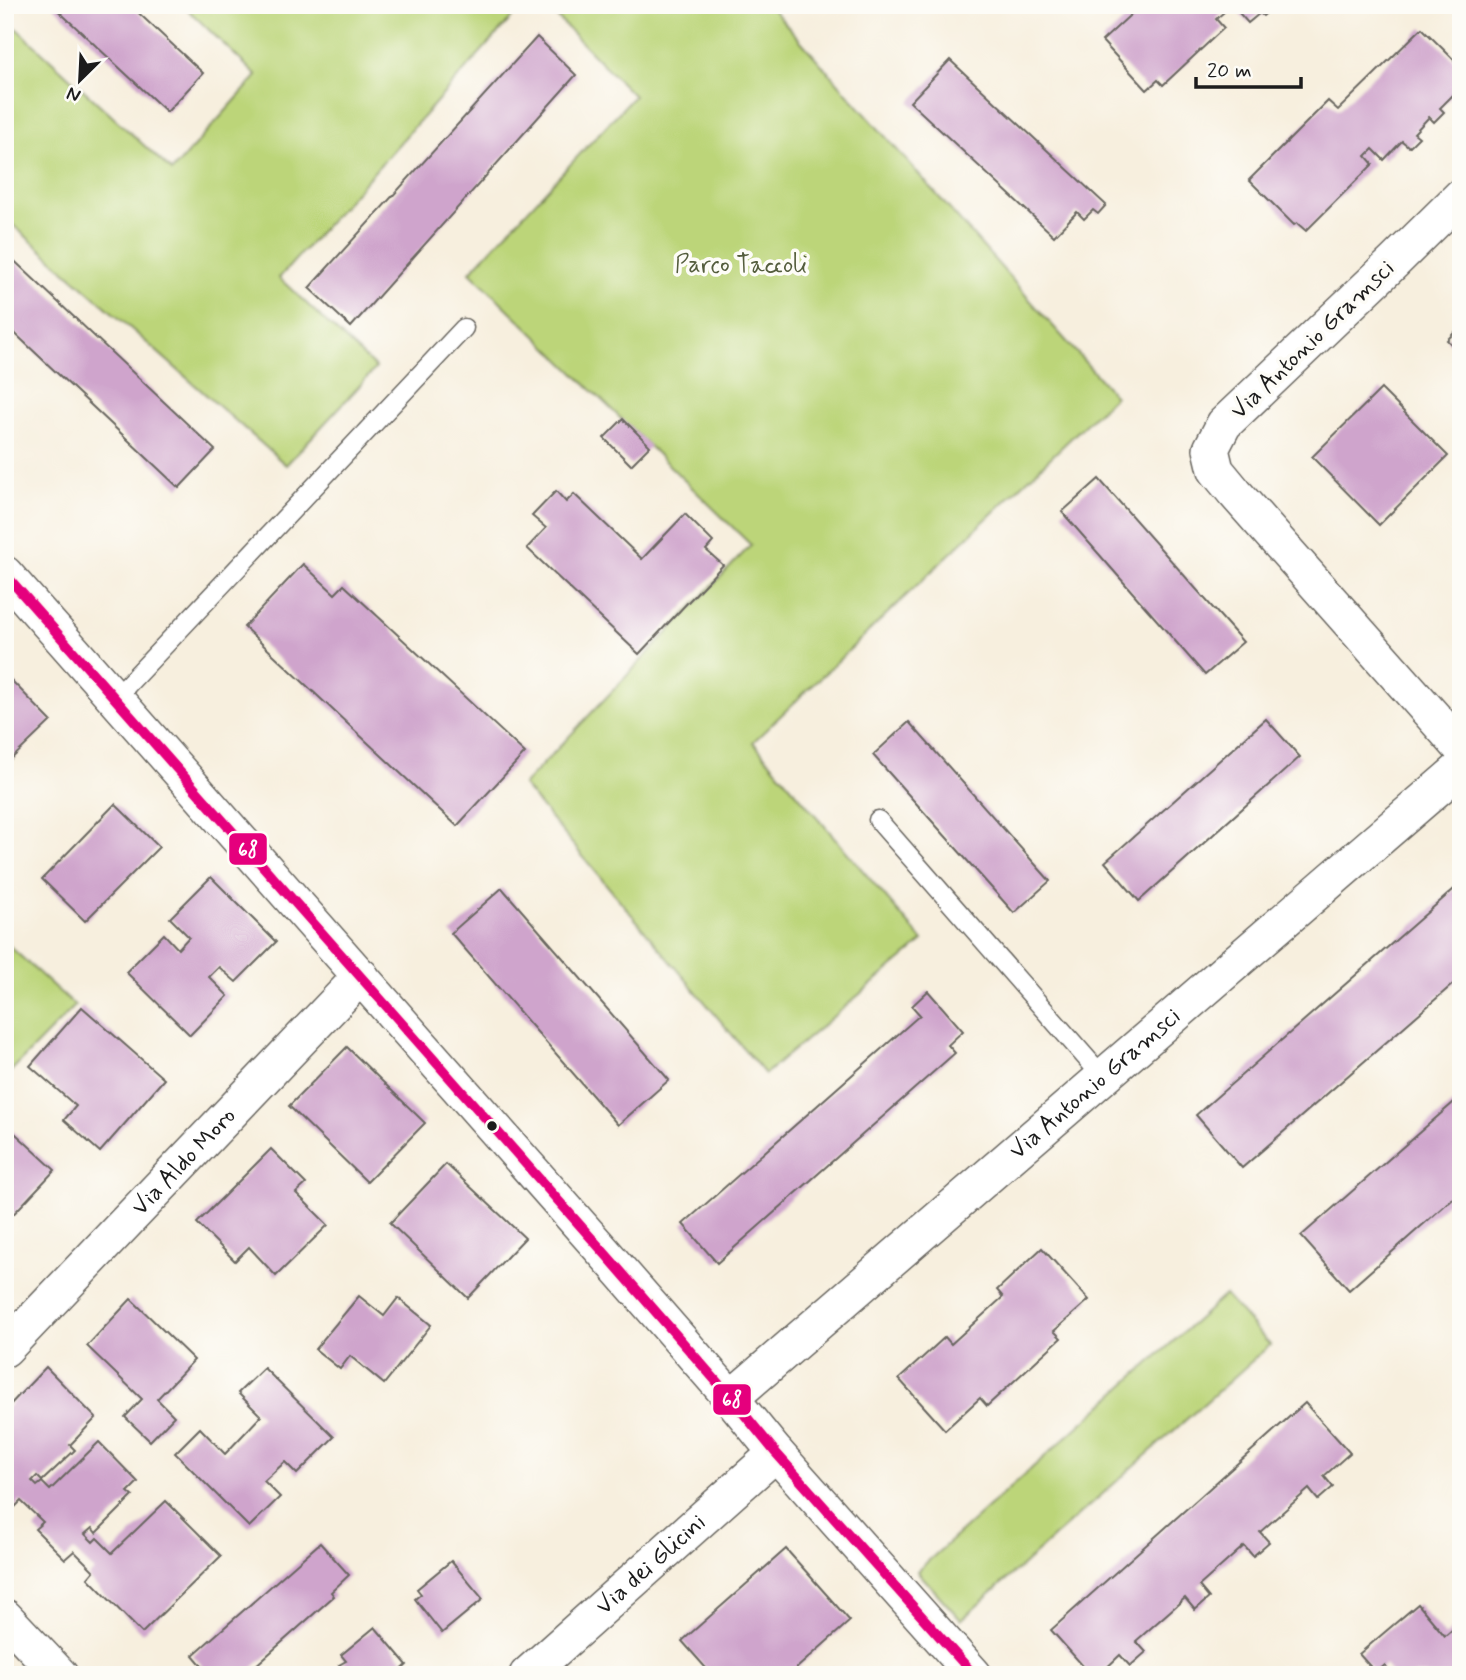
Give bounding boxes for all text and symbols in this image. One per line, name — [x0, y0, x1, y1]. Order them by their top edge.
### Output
north arrow — [46, 46, 116, 116]
scale bar — [1196, 46, 1302, 90]
text: 20 m — [1207, 57, 1252, 85]
text: N — [63, 80, 85, 108]
park label: Parco Taccoli — [675, 250, 807, 281]
street label: Via Antonio Gramsci — [1224, 254, 1402, 426]
line badge: 68 — [228, 832, 268, 866]
text: 68 — [238, 838, 258, 863]
street label: Via Antonio Gramsci — [1003, 1001, 1187, 1166]
street label: Via Aldo Moro — [125, 1101, 243, 1222]
unlabelled marker — [485, 1119, 499, 1133]
line badge: 68 — [712, 1383, 752, 1416]
text: 68 — [722, 1388, 742, 1413]
street label: Via dei Glicini — [589, 1507, 713, 1622]

